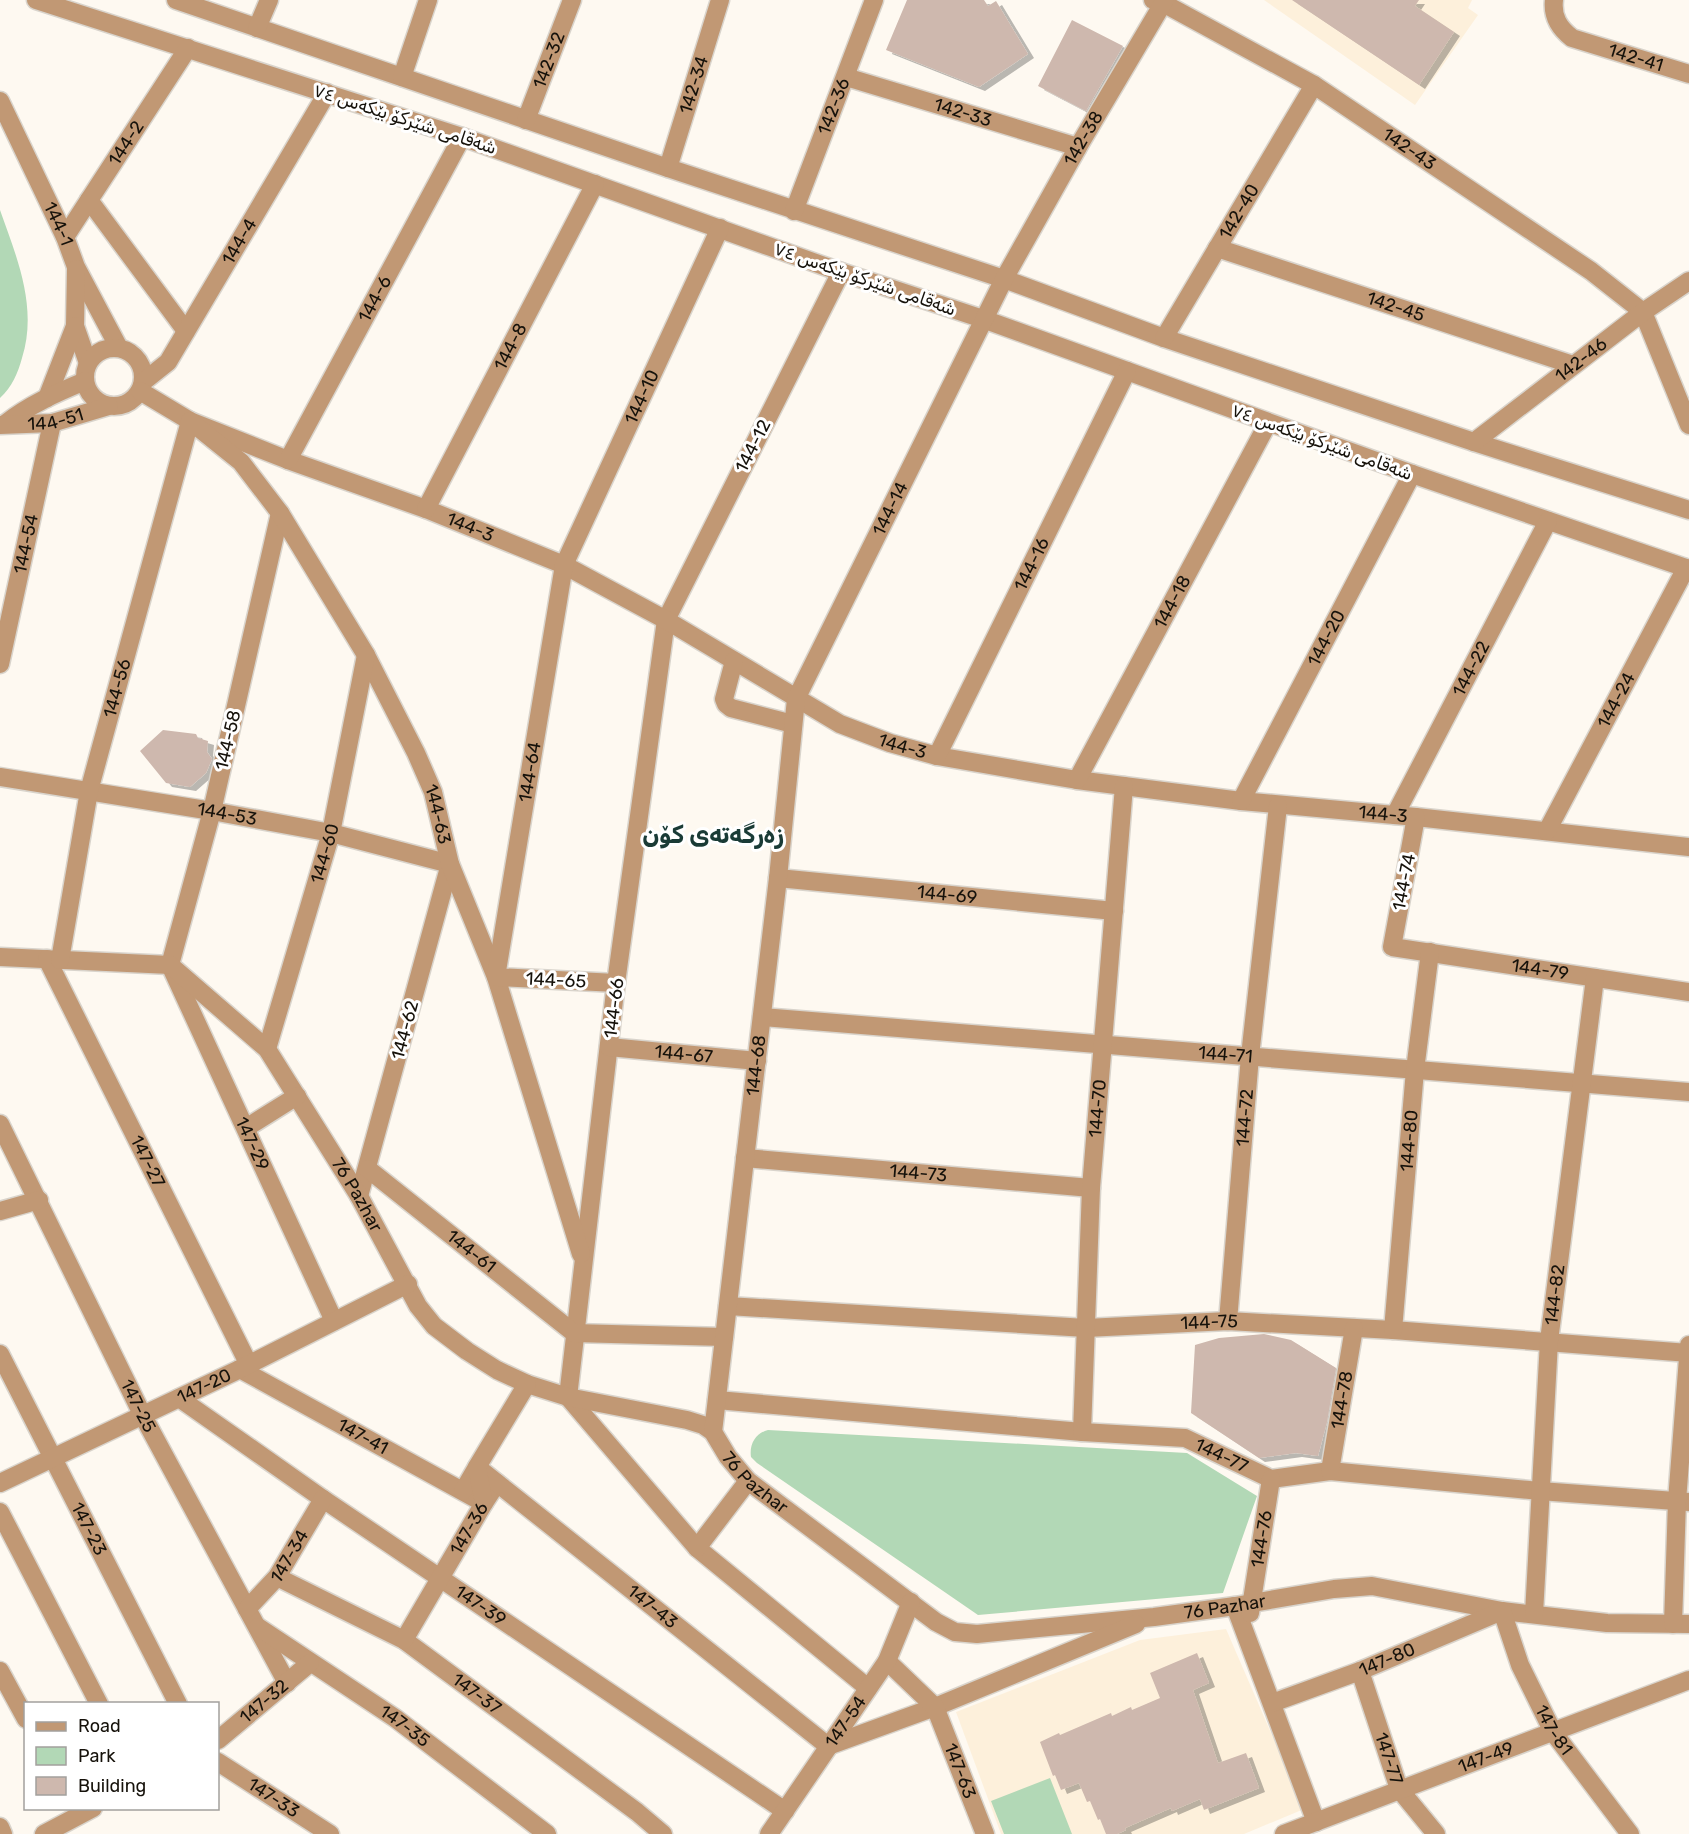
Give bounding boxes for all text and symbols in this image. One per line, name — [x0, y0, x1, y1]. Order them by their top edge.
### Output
street label: 142-32 — [528, 29, 570, 92]
street label: 142-41 — [1606, 39, 1666, 76]
street label: 142-34 — [674, 53, 713, 117]
street label: 142-36 — [813, 75, 855, 138]
street label: شەقامی شێرکۆ بێکەس ٧٤ — [311, 79, 499, 159]
street label: 142-33 — [931, 93, 994, 131]
street label: 142-38 — [1059, 107, 1108, 169]
street label: 144-2 — [104, 117, 149, 170]
street label: 142-43 — [1378, 123, 1440, 175]
street label: 142-40 — [1214, 180, 1264, 243]
street label: 144-1 — [39, 198, 78, 248]
street label: 144-4 — [217, 214, 261, 269]
street label: شەقامی شێرکۆ بێکەس ٧٤ — [771, 237, 959, 321]
street label: 144-6 — [353, 272, 396, 326]
street label: 142-45 — [1364, 287, 1427, 326]
street label: 144-8 — [489, 319, 532, 374]
street label: 142-46 — [1551, 333, 1612, 387]
street label: 144-10 — [620, 366, 664, 427]
street label: شەقامی شێرکۆ بێکەس ٧٤ — [1228, 399, 1416, 485]
street label: 144-51 — [27, 403, 86, 435]
street label: 144-12 — [730, 416, 776, 476]
street label: 144-14 — [868, 478, 913, 539]
street label: 144-3 — [443, 508, 497, 546]
street label: 144-54 — [9, 512, 43, 576]
street label: 144-16 — [1009, 534, 1054, 594]
street label: 144-18 — [1149, 571, 1196, 632]
street label: 144-20 — [1303, 606, 1350, 670]
street label: 144-22 — [1448, 637, 1495, 700]
street label: 144-56 — [99, 656, 136, 720]
street label: 144-24 — [1592, 669, 1640, 732]
street label: 144-58 — [210, 708, 246, 772]
street label: 144-3 — [875, 729, 929, 764]
street label: 144-64 — [514, 740, 546, 804]
street label: 144-63 — [420, 781, 456, 846]
street label: 144-53 — [196, 798, 259, 830]
street label: 144-3 — [1357, 801, 1409, 827]
district label: زەرگەتەی کۆن — [642, 821, 784, 849]
street label: 144-60 — [306, 822, 344, 886]
street label: 144-74 — [1388, 852, 1420, 912]
street label: 144-69 — [916, 881, 978, 909]
street label: 144-79 — [1510, 954, 1570, 985]
street label: 144-65 — [525, 967, 587, 993]
street label: 144-66 — [599, 977, 629, 1039]
street label: 144-62 — [387, 998, 423, 1062]
street label: 144-68 — [742, 1034, 770, 1097]
street label: 144-67 — [654, 1040, 714, 1068]
street label: 144-71 — [1197, 1041, 1254, 1068]
street label: 144-70 — [1084, 1078, 1111, 1138]
street label: 144-72 — [1232, 1088, 1258, 1147]
street label: 144-80 — [1395, 1109, 1423, 1172]
street label: 147-29 — [231, 1113, 274, 1174]
street label: 147-27 — [126, 1132, 170, 1191]
street label: 76 Pazhar — [327, 1154, 387, 1236]
street label: 144-73 — [889, 1160, 948, 1186]
street label: 144-61 — [442, 1225, 500, 1278]
street label: 144-82 — [1540, 1263, 1570, 1326]
street label: 144-75 — [1180, 1310, 1239, 1334]
street label: 147-20 — [174, 1364, 235, 1408]
street label: 144-78 — [1326, 1369, 1358, 1431]
street label: 147-25 — [116, 1376, 161, 1436]
street label: 147-41 — [334, 1414, 392, 1459]
street label: 144-77 — [1191, 1433, 1252, 1477]
street label: 76 Pazhar — [717, 1447, 792, 1518]
street label: 147-23 — [66, 1498, 111, 1559]
street label: 147-36 — [445, 1498, 493, 1559]
street label: 144-76 — [1246, 1509, 1277, 1569]
street label: 147-34 — [266, 1526, 313, 1588]
street label: 147-39 — [451, 1580, 510, 1630]
street label: 147-43 — [623, 1580, 682, 1633]
street label: 76 Pazhar — [1183, 1590, 1268, 1624]
street label: 147-80 — [1356, 1638, 1418, 1681]
street label: 147-37 — [448, 1668, 505, 1719]
street label: 147-32 — [235, 1675, 293, 1728]
street label: 147-54 — [820, 1692, 871, 1752]
street label: 147-35 — [376, 1700, 434, 1752]
street label: 147-81 — [1530, 1701, 1578, 1759]
legend — [24, 1702, 219, 1810]
text: Road — [78, 1715, 121, 1737]
street label: 147-77 — [1370, 1730, 1408, 1787]
street label: 147-49 — [1455, 1737, 1517, 1778]
street label: 147-63 — [939, 1740, 981, 1802]
text: Park — [78, 1745, 116, 1767]
street label: 147-33 — [244, 1773, 304, 1822]
text: Building — [78, 1775, 146, 1797]

